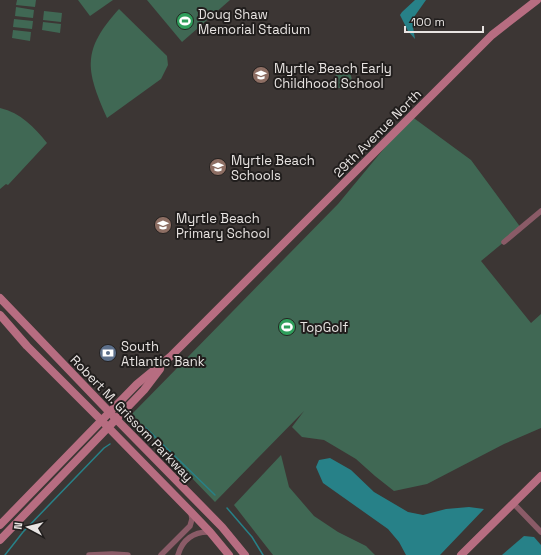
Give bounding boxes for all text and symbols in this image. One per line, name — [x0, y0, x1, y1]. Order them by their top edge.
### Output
place label: Doug Shaw Memorial Stadium — [198, 6, 310, 38]
scale bar — [405, 8, 483, 34]
sports icon: Doug Shaw Memorial Stadium — [175, 11, 195, 31]
text: 100 m — [411, 14, 445, 30]
place label: Myrtle Beach Early Childhood School — [274, 60, 392, 92]
school or university icon: Myrtle Beach Early Childhood School — [251, 65, 271, 85]
street label: 29th Avenue North — [330, 86, 425, 181]
place label: Myrtle Beach Schools — [231, 152, 315, 184]
school or university icon: Myrtle Beach Schools — [208, 157, 228, 177]
place label: Myrtle Beach Primary School — [176, 210, 270, 242]
school or university icon: Myrtle Beach Primary School — [153, 215, 173, 235]
sports icon: TopGolf — [277, 317, 297, 337]
place label: TopGolf — [300, 319, 349, 336]
place label: South Atlantic Bank — [121, 338, 205, 370]
bank icon: South Atlantic Bank — [98, 343, 118, 363]
street label: Robert M. Grissom Parkway — [67, 351, 197, 485]
north arrow — [8, 507, 48, 547]
text: N — [11, 521, 25, 530]

